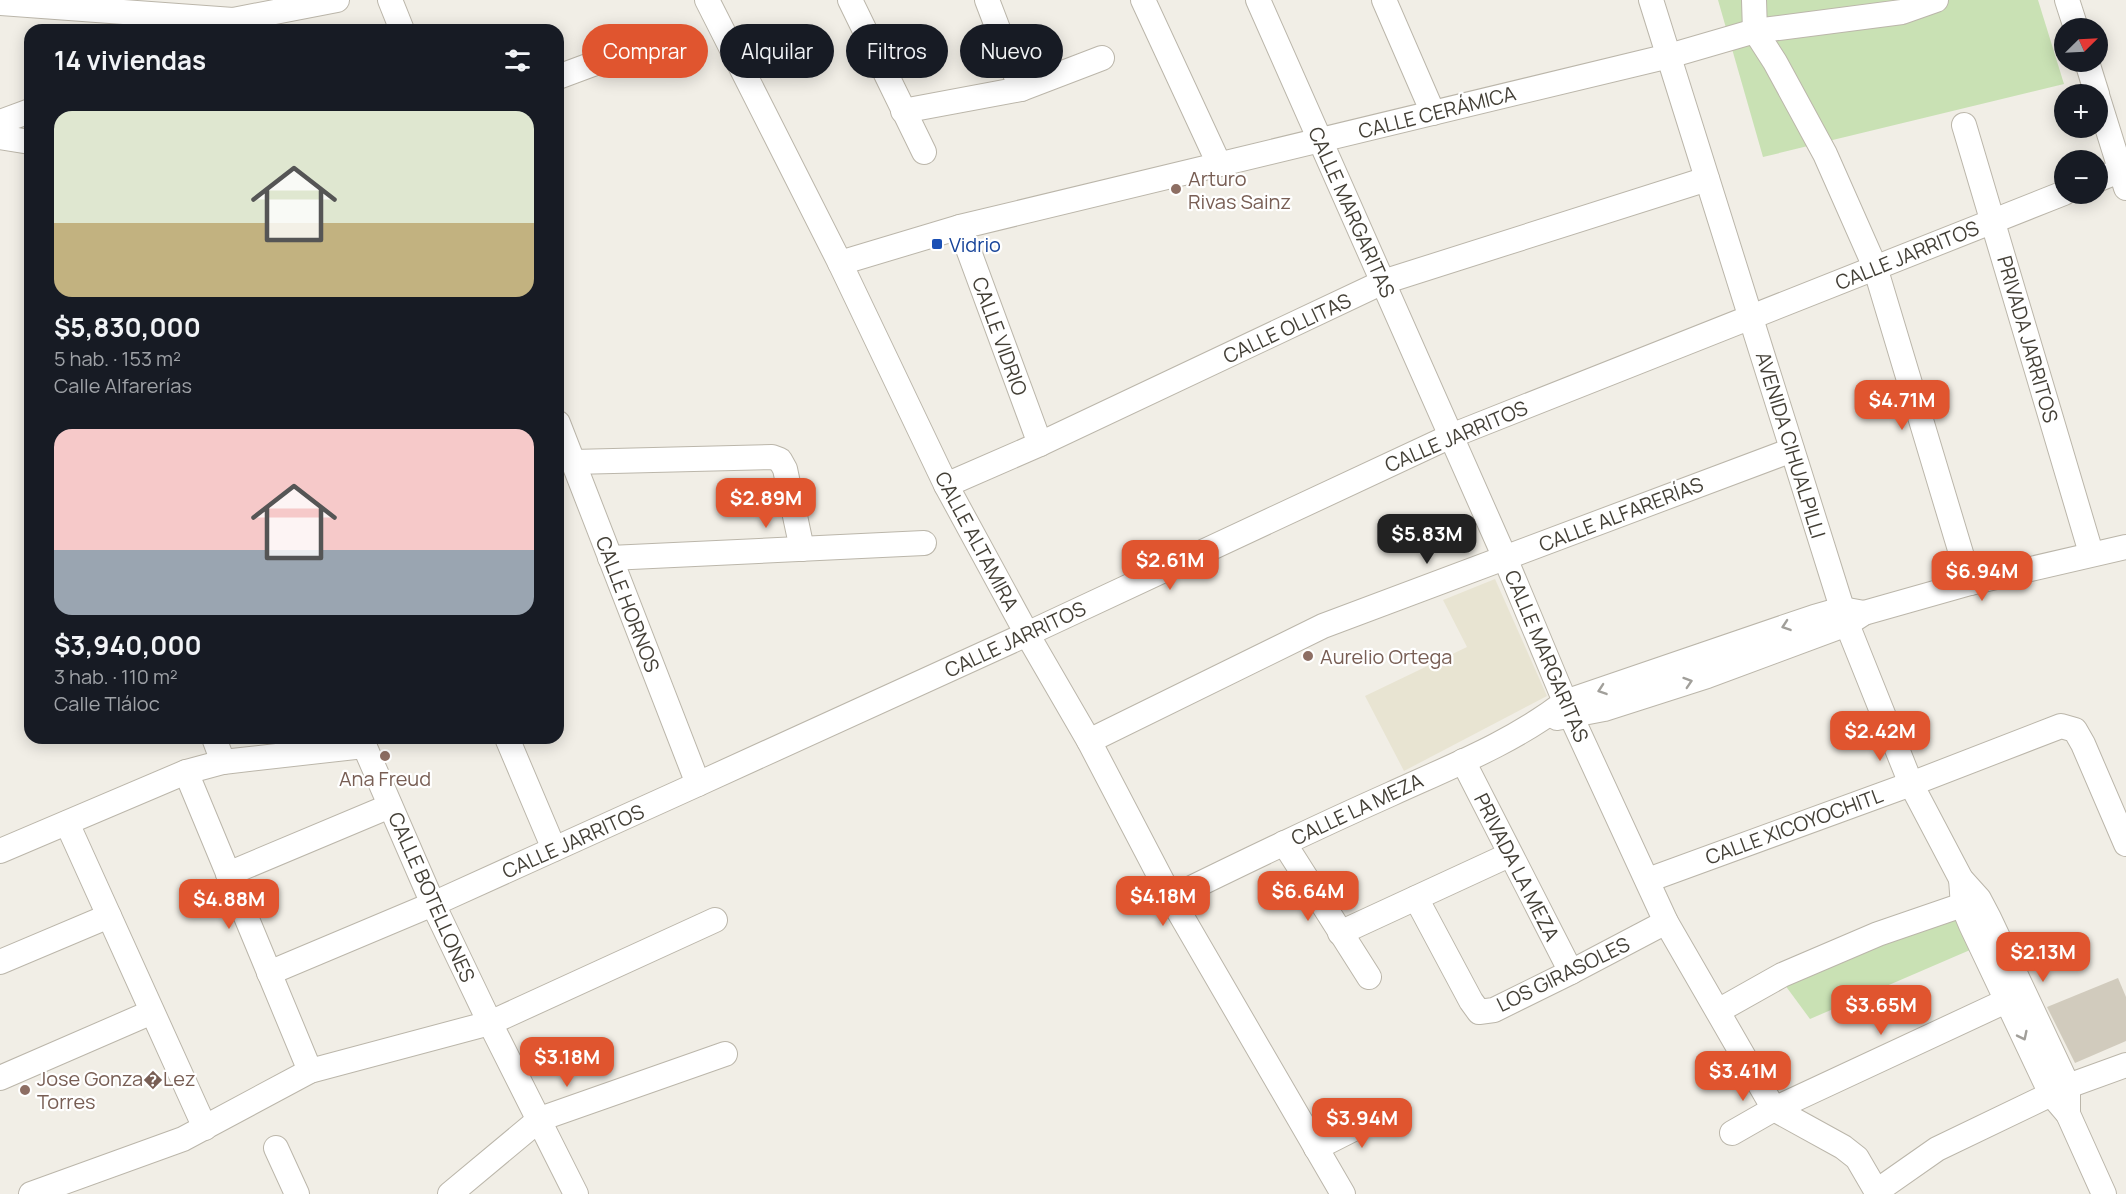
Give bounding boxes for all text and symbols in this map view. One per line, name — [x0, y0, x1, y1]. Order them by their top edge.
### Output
north arrow — [2054, 18, 2108, 72]
map controls — [2054, 18, 2108, 204]
chip: Comprar — [582, 24, 708, 78]
chip: Alquilar — [720, 24, 834, 78]
chip: Filtros — [846, 24, 948, 78]
chip: Nuevo — [960, 24, 1063, 78]
text: 14 viviendas — [54, 42, 206, 78]
icon: filters — [501, 44, 534, 77]
street label: CALLE CERÁMICA — [1355, 79, 1519, 145]
button: + — [2054, 84, 2108, 138]
street label: CALLE MARGARITAS — [1302, 122, 1402, 302]
icon: home — [240, 150, 348, 258]
button: − — [2054, 150, 2108, 204]
place label: Arturo Rivas Sainz — [1188, 165, 1291, 215]
marker: Arturo Rivas Sainz — [1169, 182, 1183, 196]
street label: CALLE JARRITOS — [1831, 214, 1983, 296]
place label: Vidrio — [949, 231, 1001, 258]
marker: Vidrio — [930, 237, 944, 251]
street label: PRIVADA JARRITOS — [1991, 252, 2065, 426]
street label: CALLE VIDRIO — [966, 273, 1034, 399]
street label: CALLE OLLITAS — [1219, 287, 1355, 369]
text: $5,830,000 — [54, 309, 201, 345]
text: 5 hab. · 153 m² — [54, 345, 181, 372]
street label: AVENIDA CIHUALPILLI — [1750, 348, 1832, 542]
text: Calle Alfarerías — [54, 372, 192, 399]
pin: $4.71M — [1853, 380, 1951, 431]
text: $4.71M — [1869, 386, 1935, 413]
street label: CALLE JARRITOS — [1381, 394, 1531, 478]
street label: CALLE ALTAMIRA — [929, 467, 1025, 616]
icon: home — [240, 468, 348, 576]
street label: CALLE ALFARERÍAS — [1535, 470, 1707, 558]
pin: $2.89M — [717, 478, 815, 529]
text: $2.89M — [730, 484, 802, 511]
pin: $5.83M — [1378, 514, 1476, 565]
text: $5.83M — [1391, 520, 1463, 547]
street label: CALLE HORNOS — [590, 532, 666, 676]
pin: $2.61M — [1121, 540, 1219, 591]
text: $2.61M — [1136, 546, 1204, 573]
pin: $6.94M — [1933, 551, 2031, 602]
text: $6.94M — [1946, 557, 2018, 584]
street label: CALLE MARGARITAS — [1499, 566, 1595, 746]
street label: CALLE JARRITOS — [940, 595, 1090, 683]
one-way arrow — [1781, 619, 1792, 632]
text: $3,940,000 — [54, 627, 202, 663]
place label: Aurelio Ortega — [1320, 643, 1452, 670]
marker: Aurelio Ortega — [1301, 649, 1315, 663]
text: 3 hab. · 110 m² — [54, 663, 178, 690]
one-way arrow — [1682, 677, 1693, 689]
one-way arrow — [1597, 683, 1608, 695]
text: Calle Tláloc — [54, 690, 160, 717]
pin: $2.42M — [1831, 711, 1929, 762]
text: $2.42M — [1844, 717, 1916, 744]
marker: Ana Freud — [378, 749, 392, 763]
place label: Ana Freud — [339, 765, 431, 792]
street label: CALLE LA MEZA — [1287, 767, 1428, 851]
street label: CALLE XICOYOCHITL — [1702, 781, 1886, 871]
street label: PRIVADA LA MEZA — [1468, 788, 1566, 946]
street label: CALLE JARRITOS — [498, 798, 648, 884]
street label: CALLE BOTELLONES — [382, 808, 482, 986]
pin: $6.64M — [1259, 871, 1357, 922]
pin: $4.18M — [1114, 876, 1212, 927]
text: $6.64M — [1272, 877, 1344, 904]
pin: $4.88M — [180, 879, 278, 930]
text: $4.18M — [1130, 882, 1196, 909]
text: $4.88M — [193, 885, 265, 912]
street label: LOS GIRASOLES — [1492, 930, 1634, 1018]
pin: $2.13M — [1994, 932, 2092, 983]
text: $2.13M — [2010, 938, 2076, 965]
pin: $3.65M — [1832, 985, 1930, 1036]
text: $3.65M — [1845, 991, 1917, 1018]
one-way arrow — [2015, 1029, 2027, 1040]
pin: $3.18M — [518, 1037, 616, 1088]
text: $3.18M — [534, 1043, 600, 1070]
pin: $3.41M — [1694, 1051, 1792, 1102]
text: $3.41M — [1709, 1057, 1777, 1084]
place label: Jose Gonza�Lez Torres — [37, 1065, 196, 1115]
marker: Jose Gonza�Lez Torres — [18, 1083, 32, 1097]
pin: $3.94M — [1313, 1098, 1411, 1149]
text: $3.94M — [1326, 1104, 1398, 1131]

